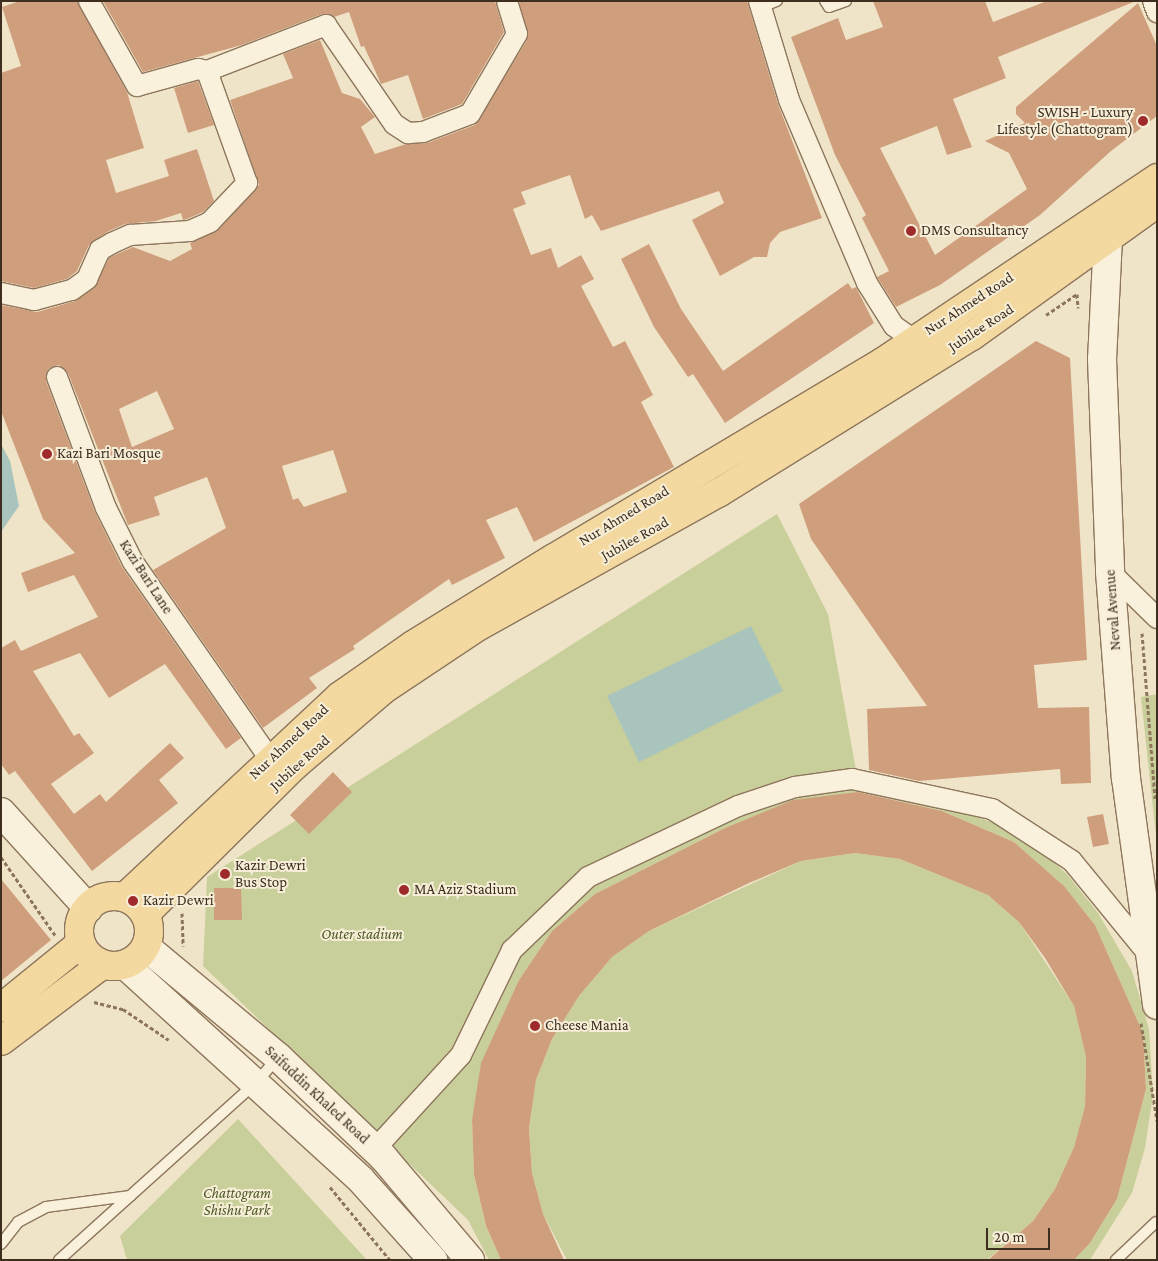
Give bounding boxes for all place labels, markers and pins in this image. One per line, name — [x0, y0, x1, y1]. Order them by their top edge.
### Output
place label: SWISH - Luxury Lifestyle (Chattogram) — [997, 103, 1133, 138]
marker: SWISH - Luxury Lifestyle (Chattogram) — [1137, 115, 1149, 127]
place label: DMS Consultancy — [921, 222, 1028, 240]
marker: DMS Consultancy — [905, 225, 917, 237]
place label: Kazi Bari Mosque — [57, 445, 161, 463]
marker: Kazi Bari Mosque — [41, 448, 53, 460]
place label: Kazir Dewri Bus Stop — [235, 856, 306, 891]
marker: Kazir Dewri Bus Stop — [219, 868, 231, 880]
place label: MA Aziz Stadium — [414, 881, 516, 899]
marker: MA Aziz Stadium — [398, 884, 410, 896]
place label: Kazir Dewri — [143, 892, 214, 910]
marker: Kazir Dewri — [127, 895, 139, 907]
place label: Cheese Mania — [545, 1017, 629, 1035]
marker: Cheese Mania — [529, 1020, 541, 1032]

